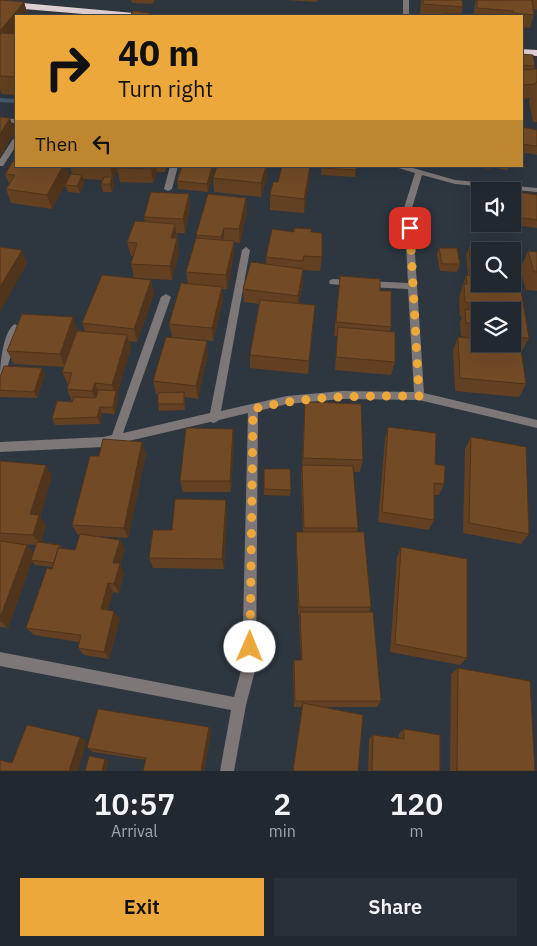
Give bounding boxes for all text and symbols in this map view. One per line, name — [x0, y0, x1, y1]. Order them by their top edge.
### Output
text: 40 m — [118, 30, 200, 76]
icon: right — [35, 35, 100, 100]
text: Turn right — [118, 74, 213, 103]
icon: left — [88, 130, 116, 158]
text: Then — [35, 132, 78, 156]
map controls — [471, 182, 521, 352]
button: sound — [471, 182, 521, 232]
pin — [389, 207, 431, 249]
icon: arrive — [396, 214, 424, 242]
button: search — [471, 242, 521, 292]
button: layers — [471, 302, 521, 352]
position arrow — [223, 620, 275, 672]
text: 10:57 — [94, 784, 175, 823]
text: 2 — [273, 784, 291, 823]
text: 120 — [389, 784, 443, 823]
text: Arrival — [111, 821, 158, 841]
text: min — [269, 821, 296, 841]
text: m — [409, 821, 423, 841]
button: Exit — [20, 878, 264, 936]
button: Share — [274, 878, 517, 936]

